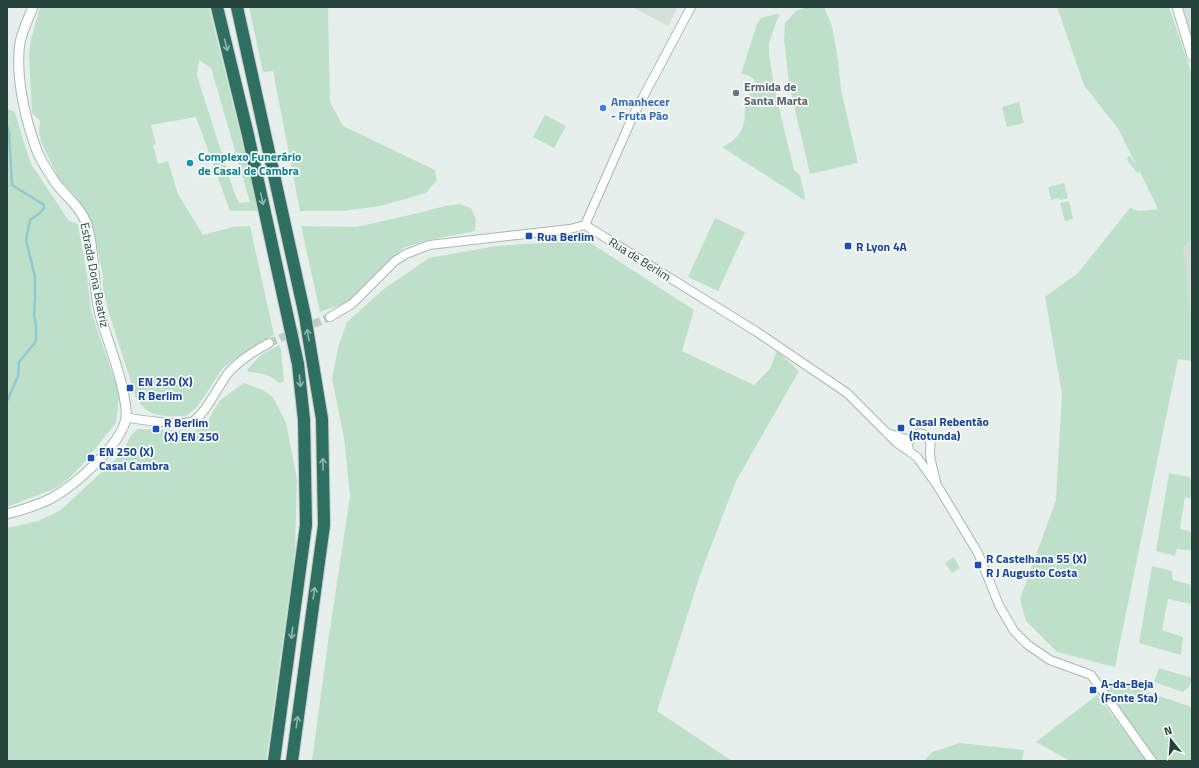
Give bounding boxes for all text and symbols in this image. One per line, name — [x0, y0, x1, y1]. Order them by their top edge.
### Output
one-way arrow — [223, 38, 230, 51]
place label: Ermida de Santa Marta — [744, 77, 808, 110]
marker: Ermida de Santa Marta — [731, 88, 741, 98]
place label: Amanhecer - Fruta Pão — [611, 92, 670, 125]
marker: Amanhecer - Fruta Pão — [598, 103, 608, 113]
place label: Complexo Funerário de Casal de Cambra — [198, 147, 302, 180]
marker: Complexo Funerário de Casal de Cambra — [185, 158, 195, 168]
one-way arrow — [258, 192, 266, 205]
street label: Estrada Dona Beatriz — [75, 221, 115, 329]
place label: Rua Berlim — [537, 227, 594, 246]
marker: Rua Berlim — [524, 231, 534, 241]
street label: Rua de Berlim — [605, 232, 675, 286]
place label: R Lyon 4A — [856, 237, 908, 256]
marker: R Lyon 4A — [843, 241, 853, 251]
one-way arrow — [304, 329, 312, 342]
place label: EN 250 (X) R Berlim — [138, 372, 193, 405]
one-way arrow — [296, 374, 304, 387]
marker: EN 250 (X) R Berlim — [125, 383, 135, 393]
place label: Casal Rebentão (Rotunda) — [909, 412, 989, 445]
place label: R Berlim (X) EN 250 — [164, 413, 219, 446]
marker: Casal Rebentão (Rotunda) — [896, 423, 906, 433]
marker: R Berlim (X) EN 250 — [151, 424, 161, 434]
place label: EN 250 (X) Casal Cambra — [99, 442, 169, 475]
marker: EN 250 (X) Casal Cambra — [86, 453, 96, 463]
one-way arrow — [319, 458, 327, 471]
place label: R Castelhana 55 (X) R J Augusto Costa — [986, 549, 1087, 582]
marker: R Castelhana 55 (X) R J Augusto Costa — [973, 560, 983, 570]
one-way arrow — [310, 587, 318, 600]
one-way arrow — [288, 626, 296, 639]
place label: A-da-Beja (Fonte Sta) — [1101, 674, 1158, 707]
marker: A-da-Beja (Fonte Sta) — [1088, 685, 1098, 695]
one-way arrow — [293, 716, 301, 729]
north arrow — [1151, 720, 1191, 760]
text: N — [1162, 722, 1174, 739]

